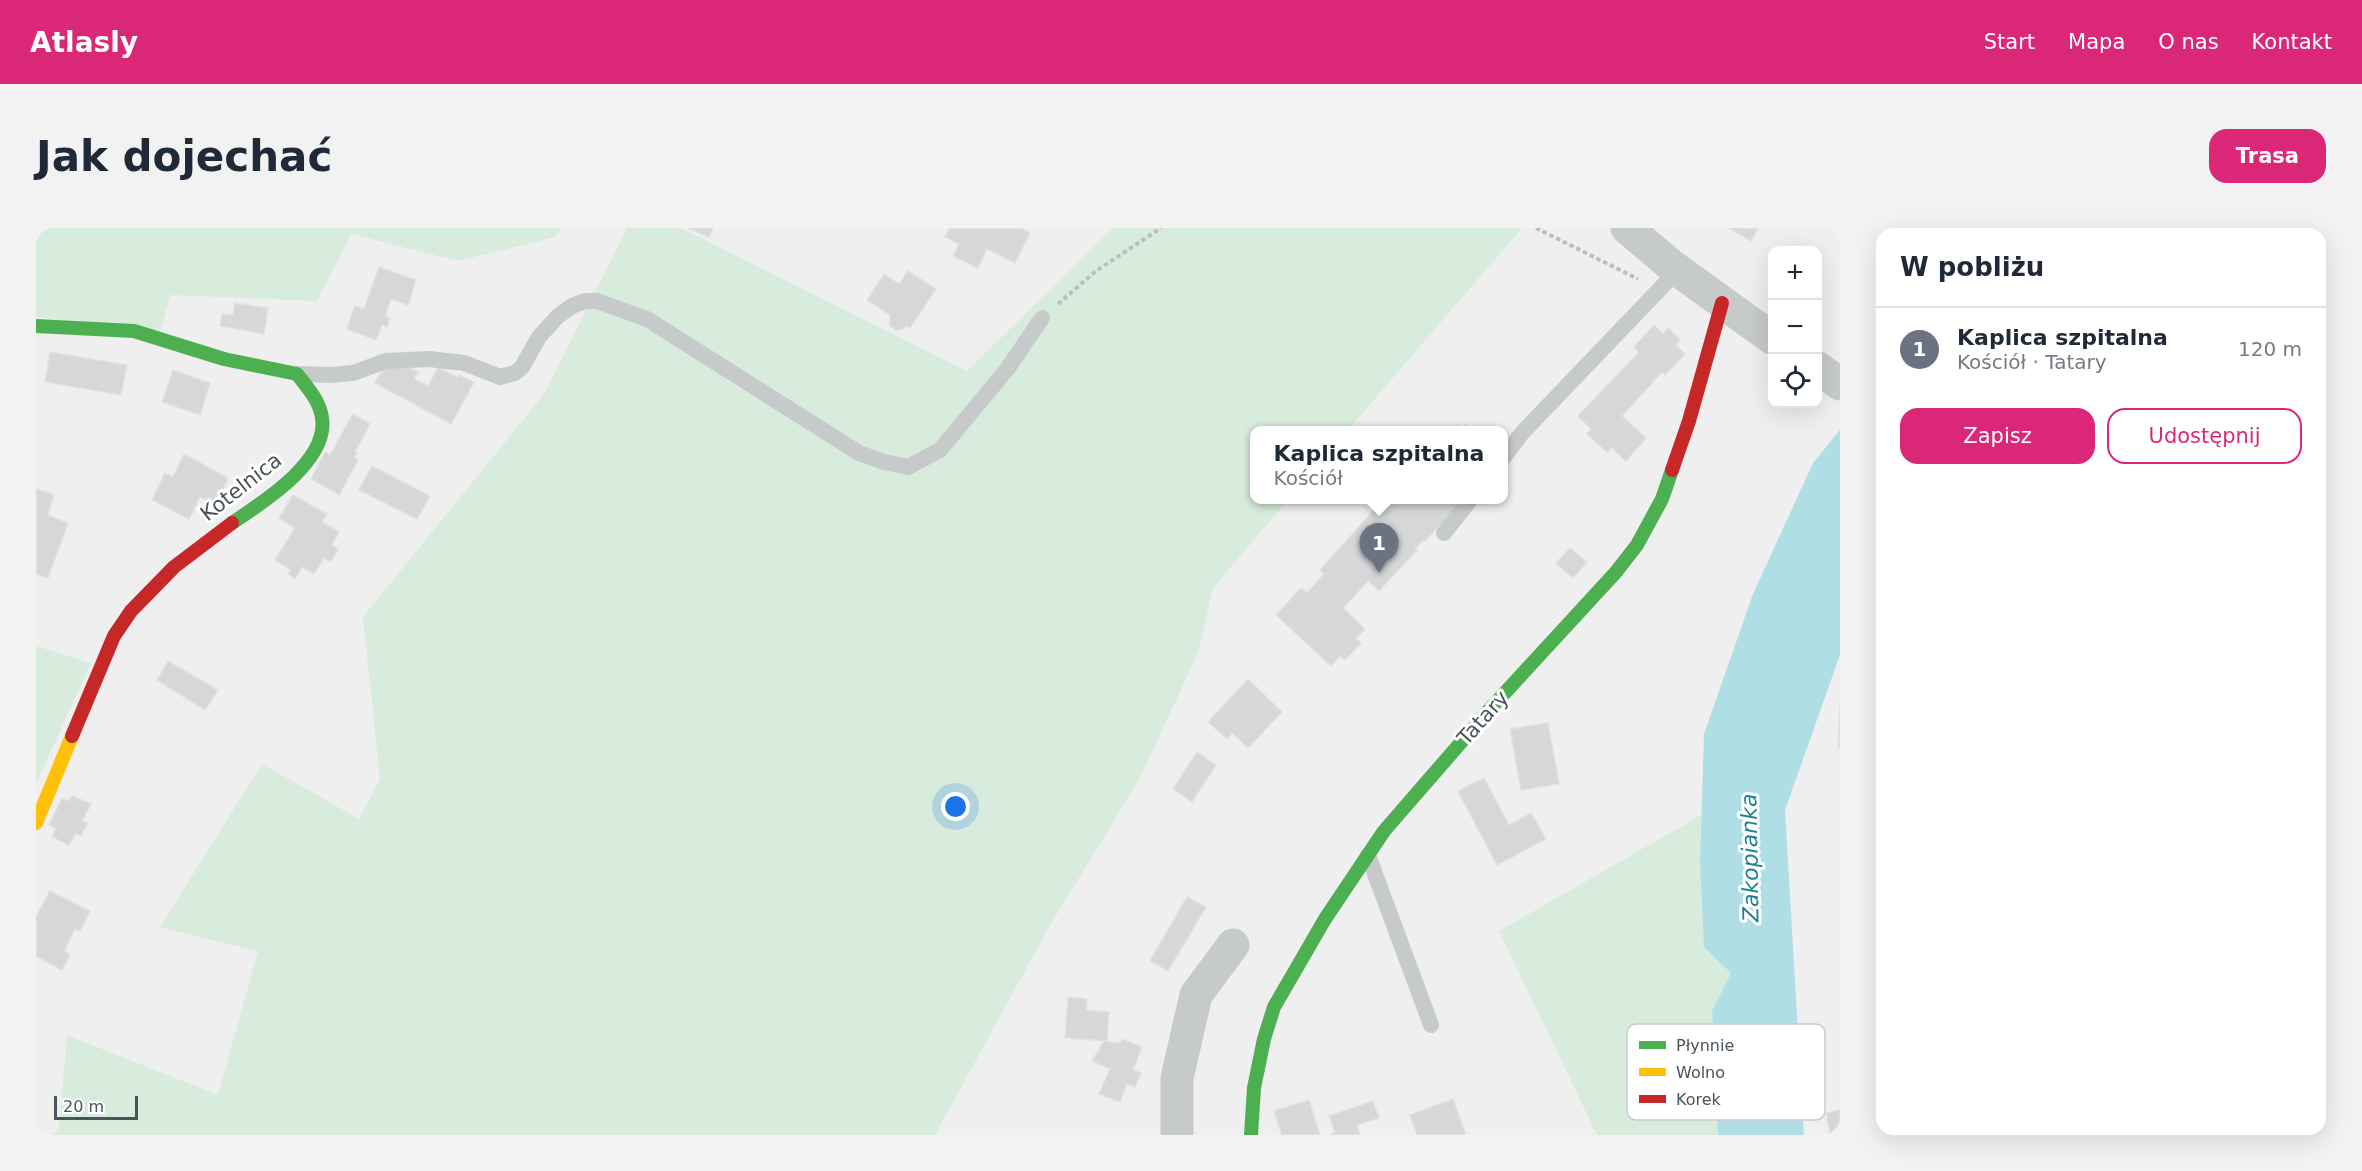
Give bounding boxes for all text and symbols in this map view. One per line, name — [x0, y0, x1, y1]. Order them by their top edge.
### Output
text: Atlasly — [30, 26, 138, 59]
text: Start — [1984, 30, 2035, 54]
text: Mapa — [2068, 30, 2125, 54]
text: O nas — [2158, 30, 2219, 54]
text: Kontakt — [2252, 30, 2332, 54]
button: Trasa — [2209, 129, 2326, 183]
text: Jak dojechać — [36, 132, 332, 181]
map controls — [1768, 246, 1822, 408]
button: + — [1768, 246, 1822, 300]
text: W pobliżu — [1900, 252, 2044, 282]
button: − — [1768, 300, 1822, 354]
text: Kaplica szpitalna — [1957, 325, 2168, 350]
text: 1 — [1913, 337, 1926, 361]
text: 120 m — [2238, 337, 2302, 361]
text: Kościół · Tatary — [1957, 350, 2107, 374]
button: locate — [1768, 354, 1822, 408]
button: Zapisz — [1900, 408, 2095, 464]
button: Udostępnij — [2107, 408, 2302, 464]
popup — [1250, 426, 1508, 504]
text: Kaplica szpitalna — [1274, 441, 1484, 466]
street label: Kotelnica — [196, 448, 286, 526]
text: Kościół — [1274, 466, 1343, 490]
pin: 1 — [1360, 524, 1398, 573]
street label: Tatary — [1452, 686, 1513, 751]
your location — [941, 792, 970, 821]
water label: Zakopianka — [1736, 794, 1764, 923]
legend — [1627, 1024, 1825, 1120]
text: Płynnie — [1676, 1036, 1734, 1055]
text: Wolno — [1676, 1063, 1725, 1082]
text: Korek — [1676, 1090, 1722, 1109]
scale bar — [54, 1093, 138, 1120]
text: 20 m — [63, 1097, 104, 1116]

